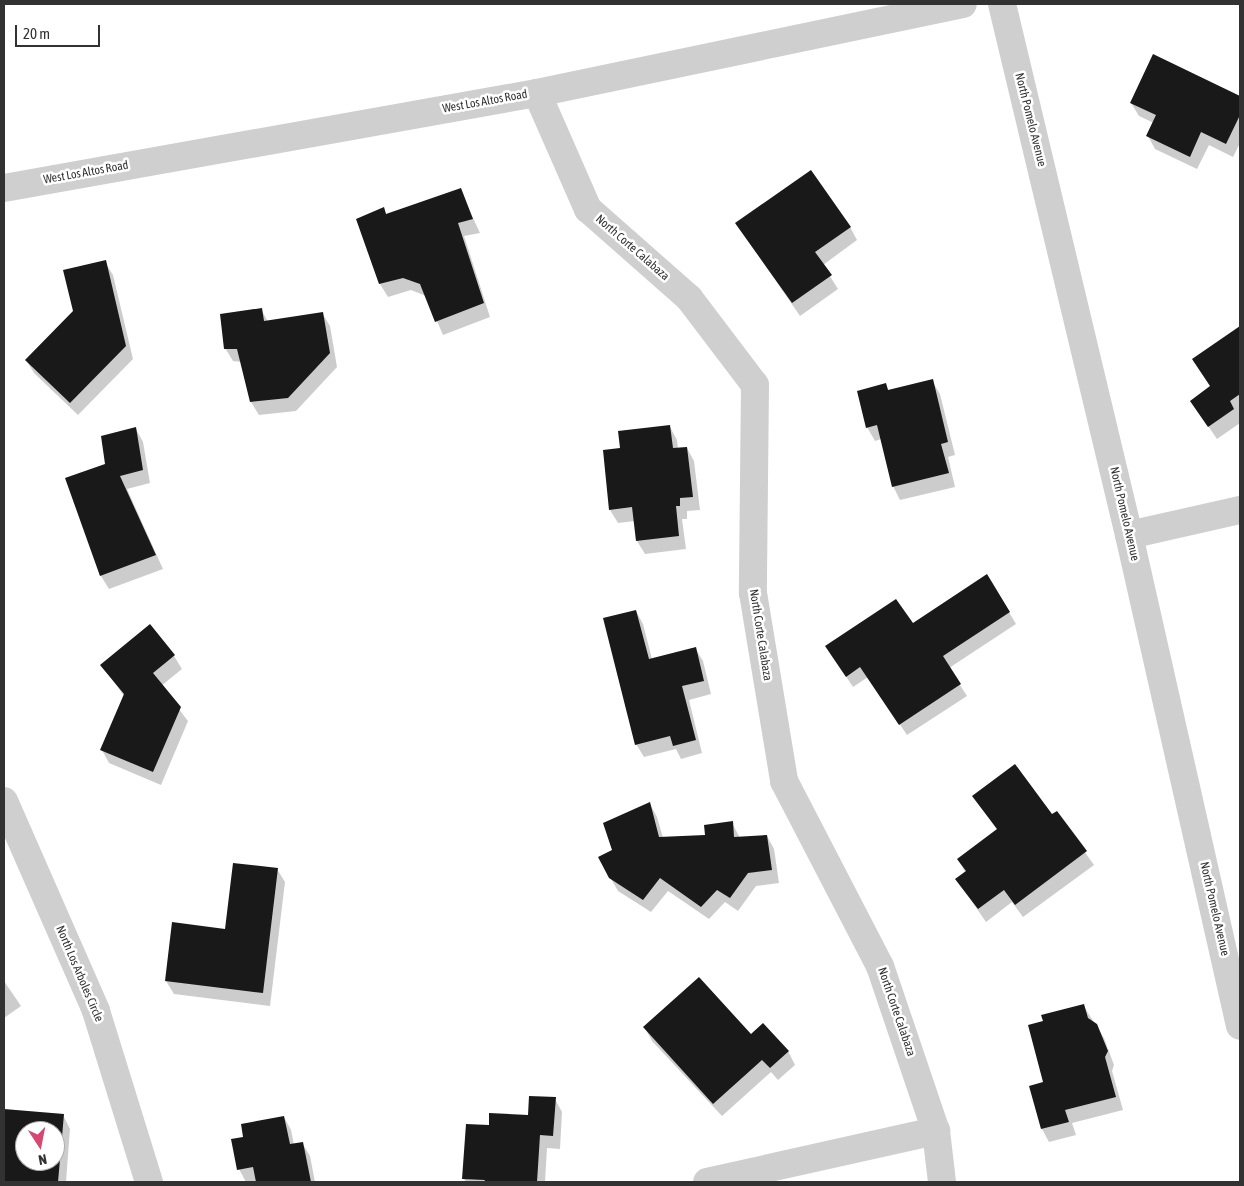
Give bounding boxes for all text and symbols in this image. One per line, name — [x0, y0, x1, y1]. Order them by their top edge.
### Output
scale bar — [18, 15, 102, 47]
text: 20 m — [23, 25, 50, 42]
street label: North Pomelo Avenue — [1011, 72, 1049, 168]
street label: West Los Altos Road — [441, 87, 529, 117]
street label: West Los Altos Road — [42, 158, 130, 188]
street label: North Corte Calabaza — [592, 212, 672, 284]
street label: North Pomelo Avenue — [1106, 466, 1142, 562]
street label: North Corte Calabaza — [746, 588, 774, 682]
street label: North Pomelo Avenue — [1196, 861, 1232, 957]
street label: North Los Arboles Circle — [52, 924, 106, 1024]
street label: North Corte Calabaza — [874, 966, 918, 1058]
north arrow — [15, 1121, 65, 1171]
text: N — [37, 1151, 48, 1168]

